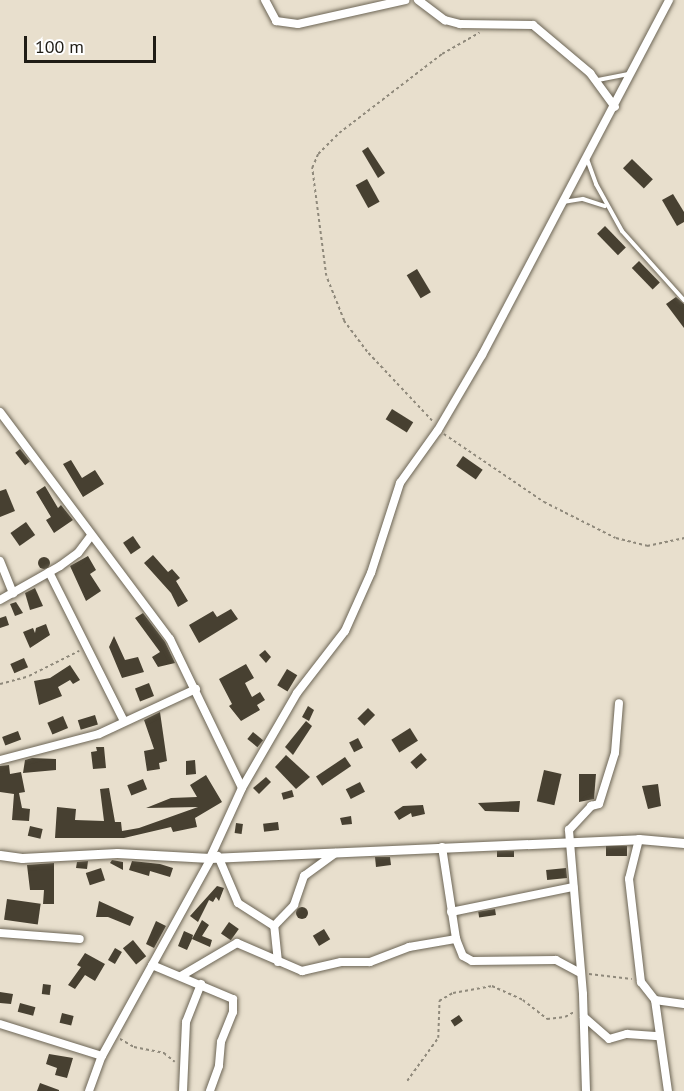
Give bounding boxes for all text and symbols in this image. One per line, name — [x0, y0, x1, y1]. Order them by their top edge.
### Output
scale bar — [27, 24, 159, 62]
text: 100 m — [35, 35, 84, 58]

